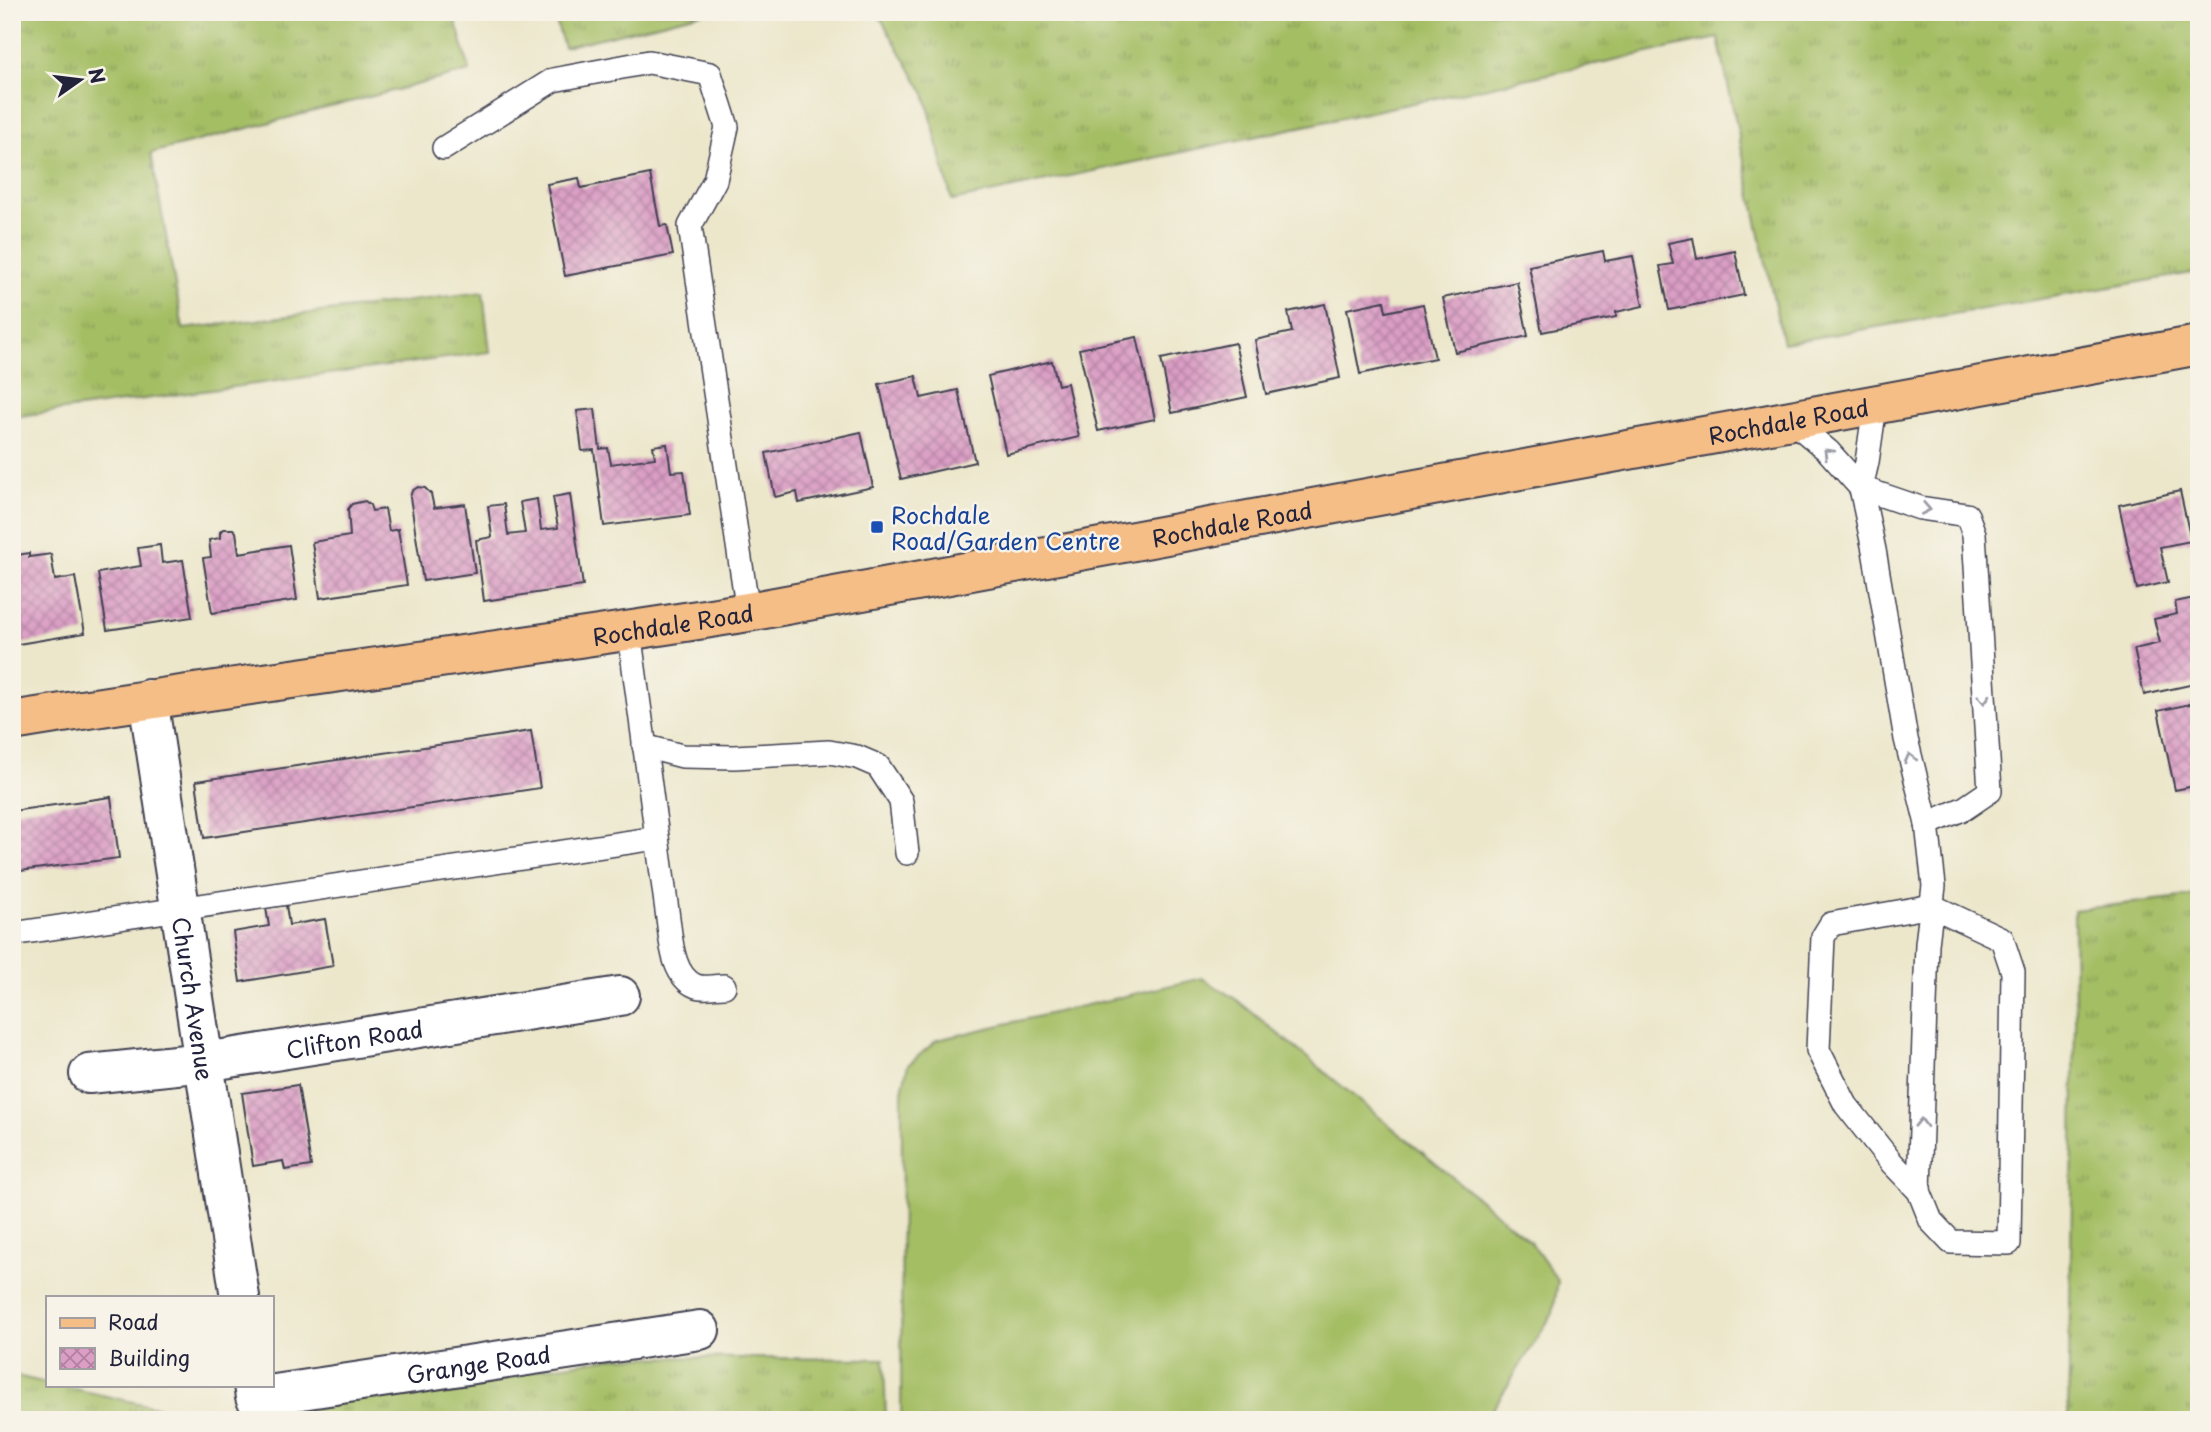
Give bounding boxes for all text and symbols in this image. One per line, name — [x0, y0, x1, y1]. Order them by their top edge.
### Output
north arrow — [46, 46, 116, 116]
text: N — [82, 65, 113, 86]
street label: Rochdale Road — [1705, 389, 1872, 452]
one-way arrow — [1824, 449, 1836, 461]
street label: Rochdale Road — [1149, 491, 1315, 555]
place label: Rochdale Road/Garden Centre — [891, 497, 1120, 558]
one-way arrow — [1920, 500, 1932, 515]
marker: Rochdale Road/Garden Centre — [869, 519, 885, 535]
street label: Rochdale Road — [590, 594, 756, 653]
one-way arrow — [1976, 694, 1991, 705]
one-way arrow — [1904, 752, 1918, 764]
street label: Church Avenue — [164, 914, 224, 1083]
street label: Clifton Road — [284, 1010, 425, 1066]
one-way arrow — [1913, 1117, 1929, 1127]
legend — [46, 1296, 273, 1386]
text: Road — [108, 1305, 159, 1337]
street label: Grange Road — [404, 1335, 553, 1392]
text: Building — [108, 1341, 190, 1373]

